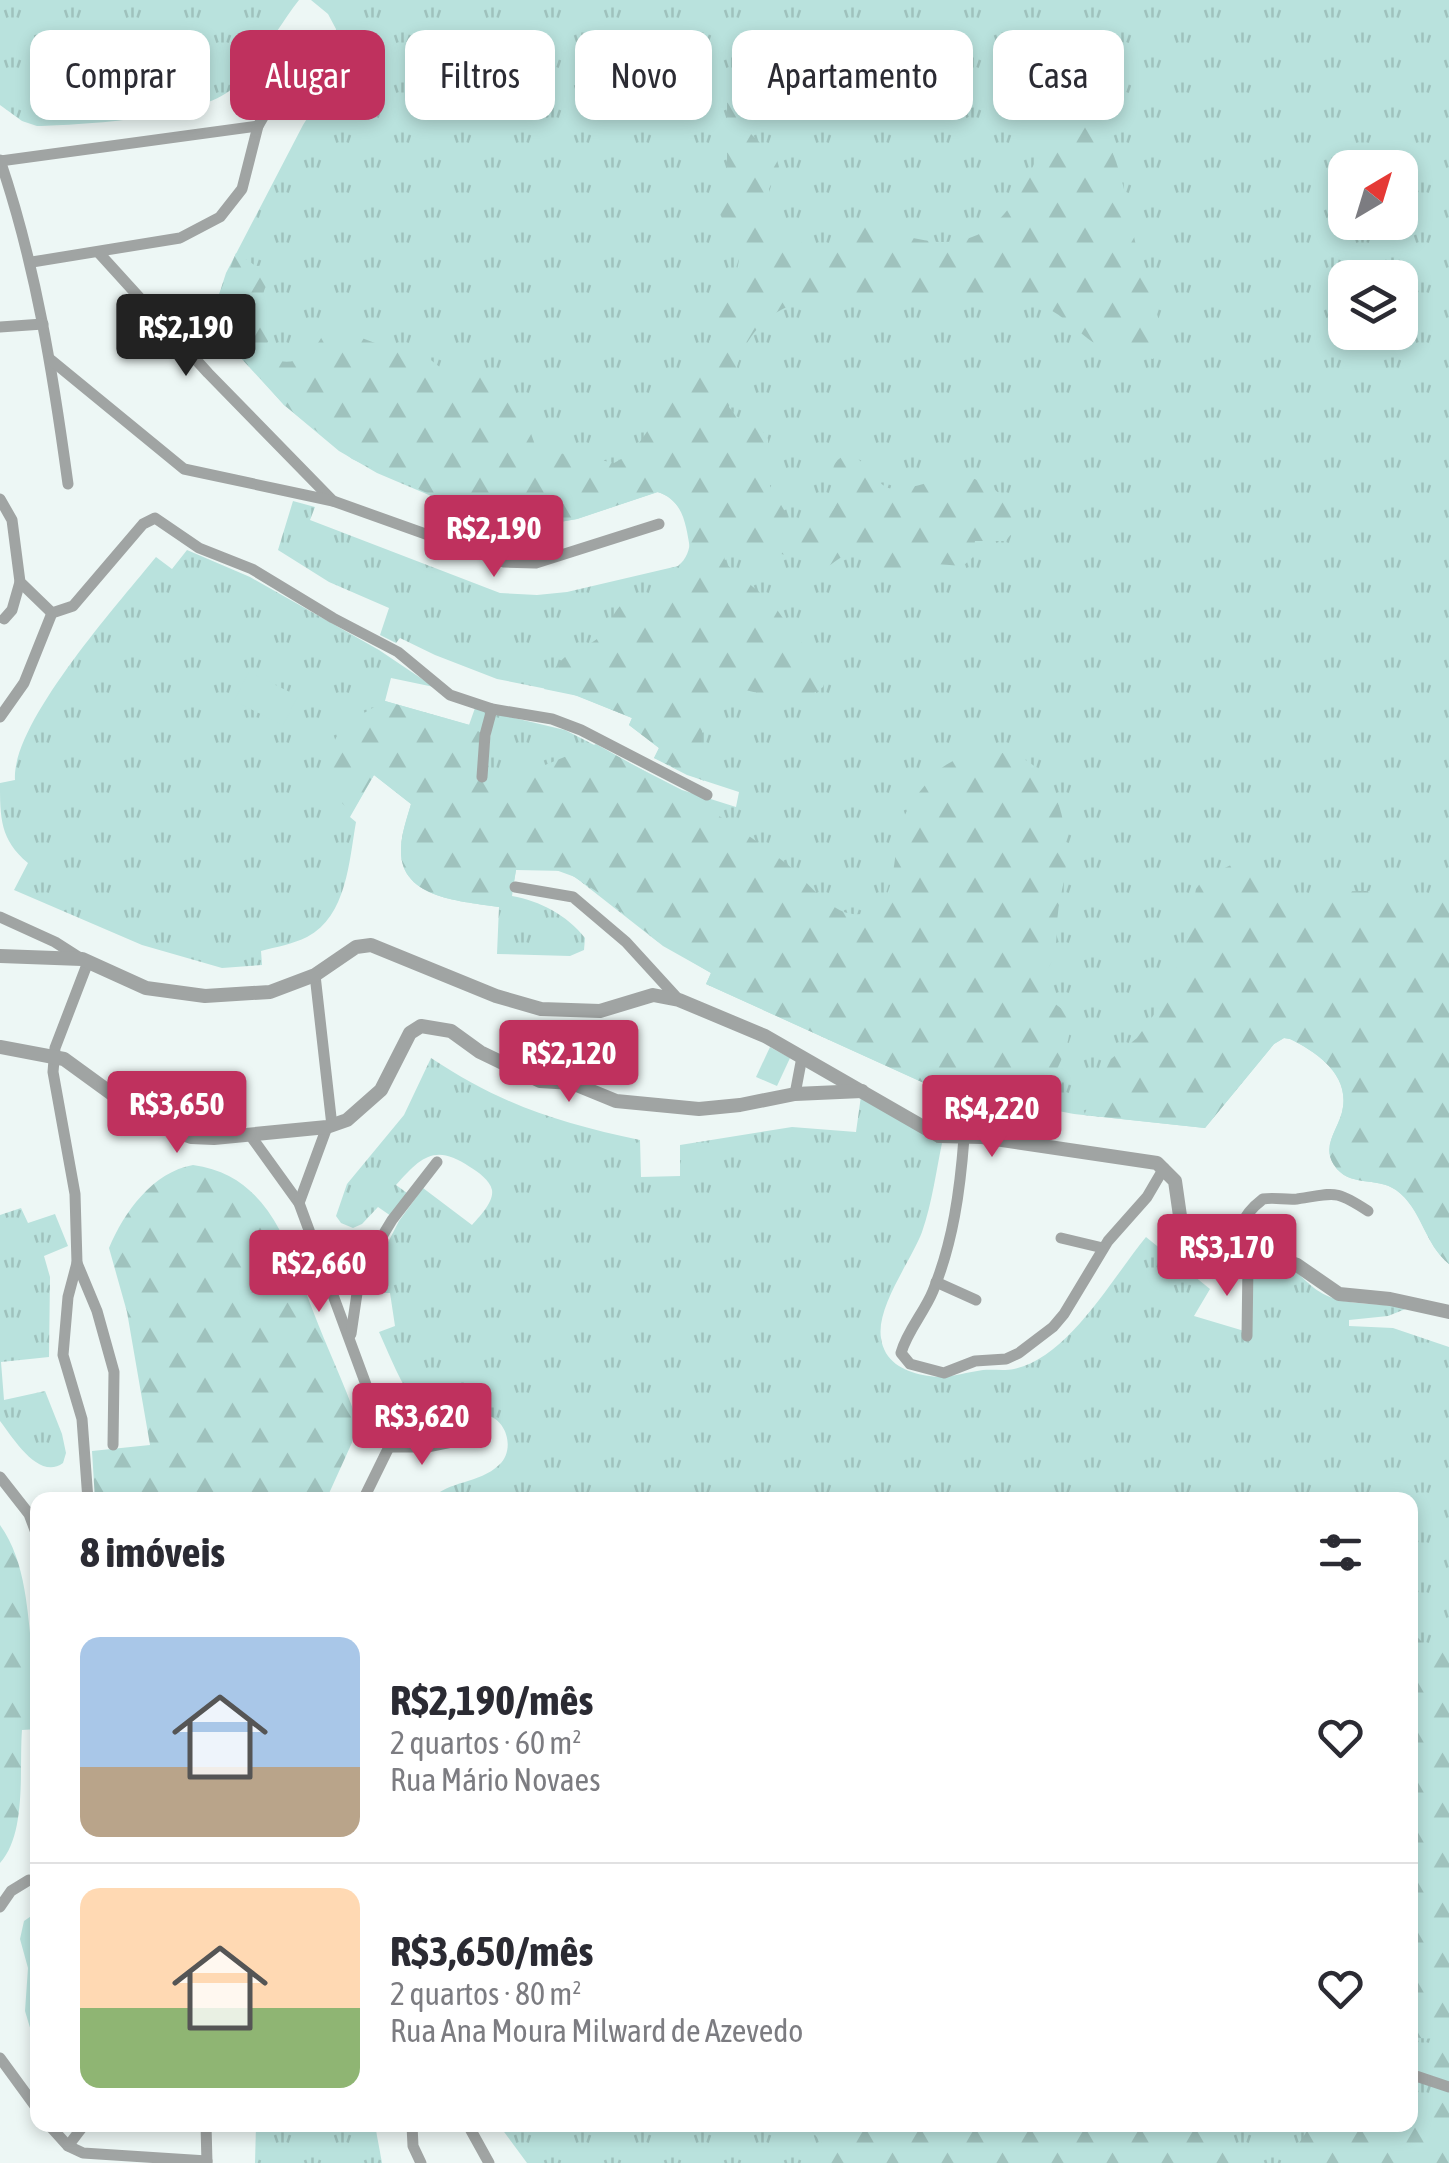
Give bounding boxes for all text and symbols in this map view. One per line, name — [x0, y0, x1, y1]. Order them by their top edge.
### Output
chip: Comprar — [30, 30, 210, 120]
chip: Alugar — [230, 30, 385, 120]
chip: Filtros — [405, 30, 555, 120]
chip: Novo — [575, 30, 712, 120]
chip: Apartamento — [732, 30, 973, 120]
chip: Casa — [993, 30, 1124, 120]
north arrow — [1328, 150, 1418, 240]
map controls — [1328, 150, 1418, 350]
button: layers — [1328, 260, 1418, 350]
pin: R$2,190 — [94, 294, 278, 379]
text: R$2,190 — [138, 308, 234, 345]
pin: R$2,190 — [402, 495, 586, 580]
text: R$2,190 — [446, 509, 542, 546]
pin: R$2,120 — [477, 1020, 661, 1105]
text: R$2,120 — [521, 1034, 617, 1071]
pin: R$3,650 — [85, 1071, 269, 1156]
pin: R$4,220 — [900, 1075, 1084, 1160]
text: R$3,650 — [129, 1085, 225, 1122]
text: R$4,220 — [944, 1089, 1040, 1126]
pin: R$3,170 — [1135, 1214, 1319, 1299]
text: R$3,170 — [1179, 1228, 1275, 1265]
pin: R$2,660 — [227, 1230, 411, 1315]
text: R$2,660 — [271, 1244, 367, 1281]
pin: R$3,620 — [330, 1383, 514, 1468]
text: R$3,620 — [374, 1397, 470, 1434]
icon: filters — [1313, 1525, 1368, 1580]
text: 8 imóveis — [80, 1528, 225, 1576]
text: R$2,190/mês — [390, 1676, 593, 1724]
icon: home — [160, 1677, 280, 1797]
icon: heart — [1313, 1710, 1368, 1765]
text: 2 quartos · 60 m² — [390, 1724, 581, 1761]
text: Rua Mário Novaes — [390, 1761, 600, 1798]
text: R$3,650/mês — [390, 1927, 593, 1975]
icon: home — [160, 1928, 280, 2048]
icon: heart — [1313, 1961, 1368, 2016]
text: 2 quartos · 80 m² — [390, 1975, 581, 2012]
text: Rua Ana Moura Milward de Azevedo — [390, 2012, 803, 2049]

